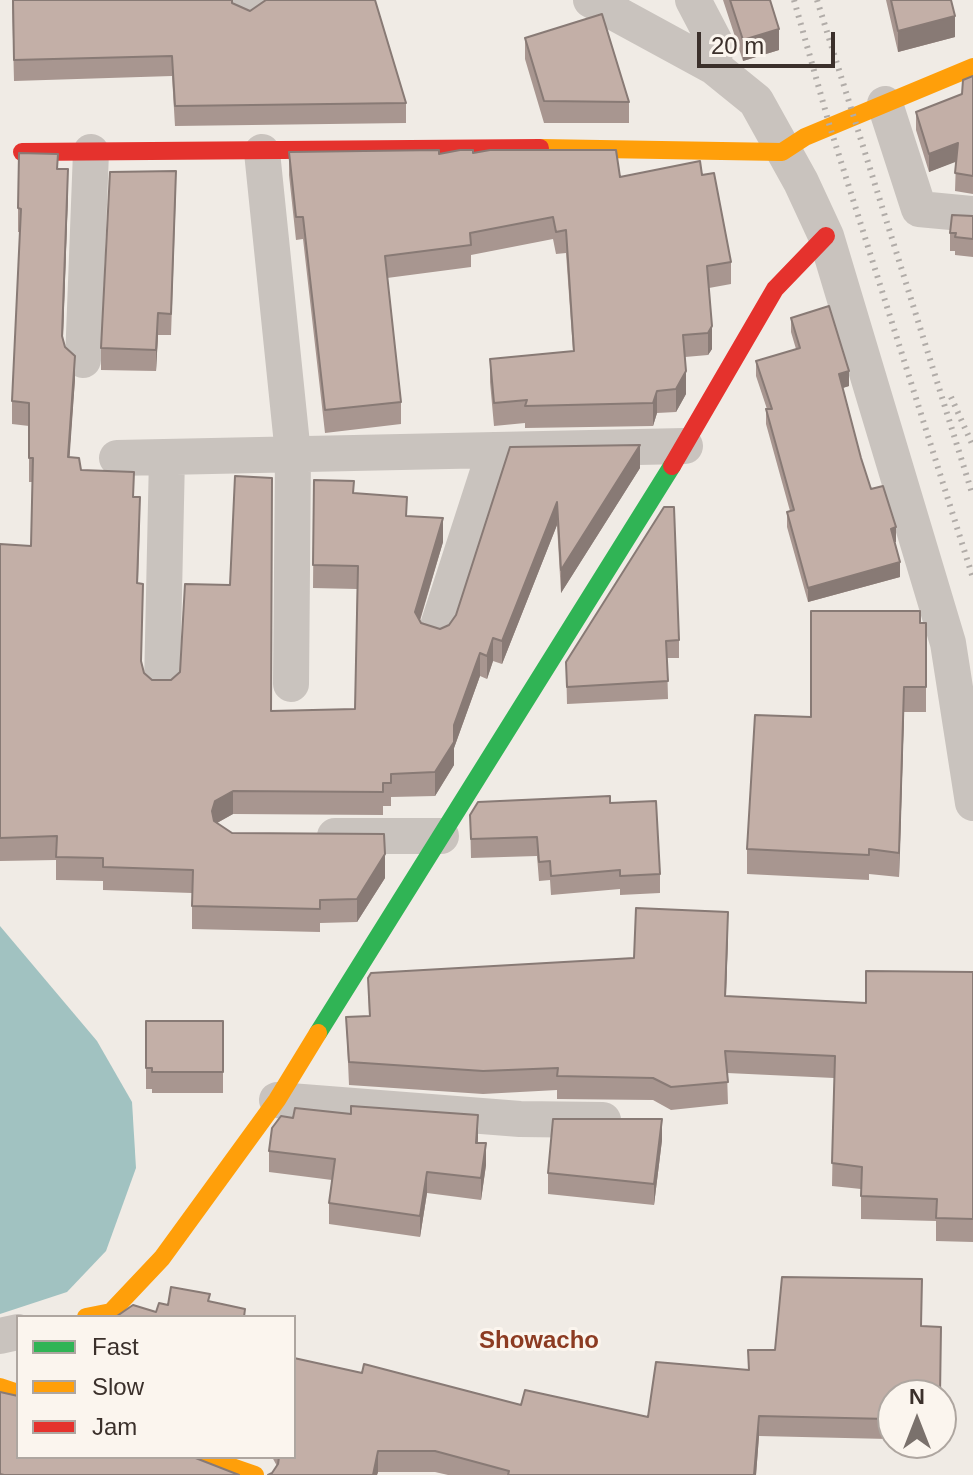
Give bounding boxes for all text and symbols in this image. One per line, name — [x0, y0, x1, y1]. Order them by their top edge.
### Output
scale bar — [701, 16, 839, 66]
text: 20 m — [711, 32, 764, 59]
legend — [16, 1315, 296, 1459]
district label: Showacho — [479, 1327, 599, 1355]
text: Fast — [92, 1333, 139, 1360]
text: Slow — [92, 1373, 144, 1400]
north arrow — [877, 1379, 957, 1459]
text: N — [909, 1384, 925, 1409]
text: Jam — [92, 1413, 137, 1440]

